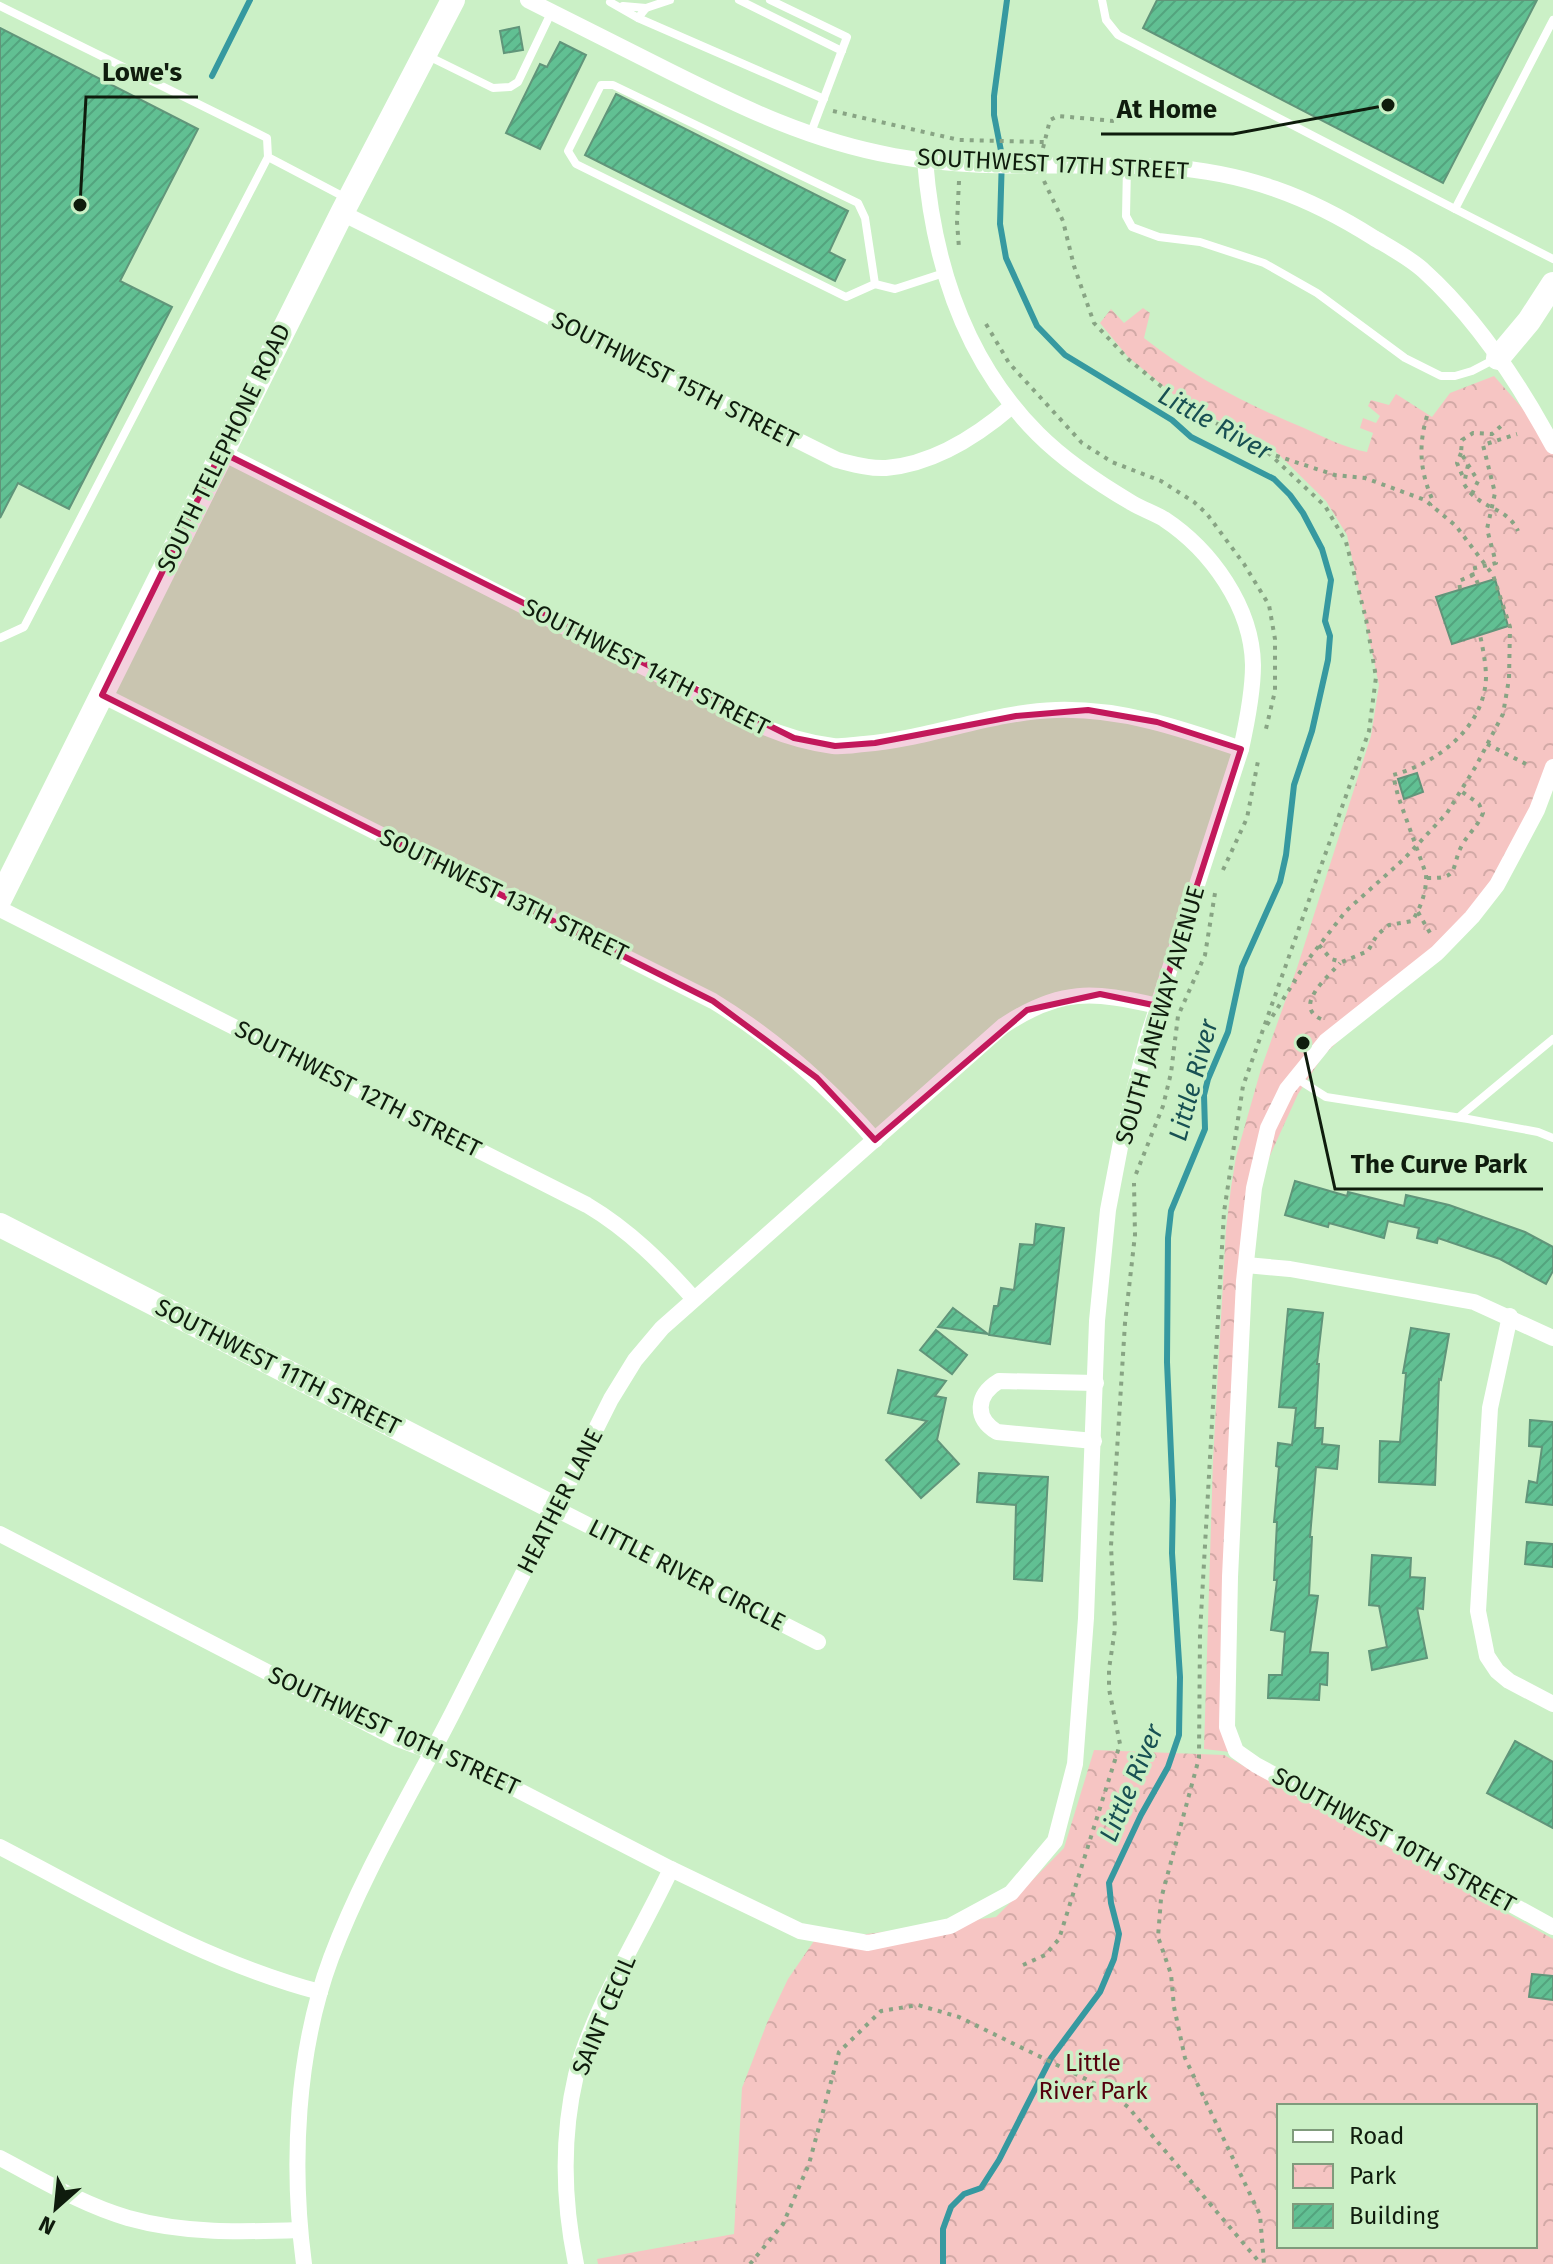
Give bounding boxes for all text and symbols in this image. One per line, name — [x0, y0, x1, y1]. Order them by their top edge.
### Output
callout: Lowe's — [86, 47, 198, 97]
text: Lowe's — [102, 57, 182, 88]
callout: At Home — [1101, 84, 1233, 134]
text: At Home — [1116, 94, 1217, 125]
street label: SOUTHWEST 17TH STREET — [917, 143, 1190, 185]
street label: SOUTHWEST 15TH STREET — [547, 306, 803, 455]
street label: SOUTH TELEPHONE ROAD — [152, 319, 296, 577]
water label: Little River — [1153, 380, 1278, 468]
street label: SOUTHWEST 14TH STREET — [518, 593, 774, 742]
street label: SOUTHWEST 13TH STREET — [375, 823, 633, 968]
street label: SOUTH JANEWAY AVENUE — [1110, 882, 1210, 1148]
street label: SOUTHWEST 12TH STREET — [230, 1015, 486, 1164]
water label: Little River — [1162, 1015, 1225, 1144]
callout: The Curve Park — [1335, 1139, 1543, 1189]
text: The Curve Park — [1351, 1149, 1528, 1180]
street label: SOUTHWEST 11TH STREET — [151, 1293, 406, 1441]
street label: HEATHER LANE — [511, 1424, 609, 1578]
street label: LITTLE RIVER CIRCLE — [584, 1513, 790, 1637]
street label: SOUTHWEST 10TH STREET — [264, 1660, 525, 1802]
water label: Little River — [1093, 1719, 1170, 1847]
street label: SOUTHWEST 10TH STREET — [1267, 1761, 1521, 1919]
street label: SAINT CECIL — [566, 1951, 642, 2079]
park label: Little River Park — [1039, 2049, 1148, 2105]
legend — [1277, 2104, 1537, 2248]
text: Road — [1349, 2122, 1404, 2150]
text: Park — [1349, 2162, 1397, 2190]
north arrow — [16, 2168, 96, 2248]
text: Building — [1349, 2202, 1439, 2230]
text: N — [35, 2210, 60, 2241]

